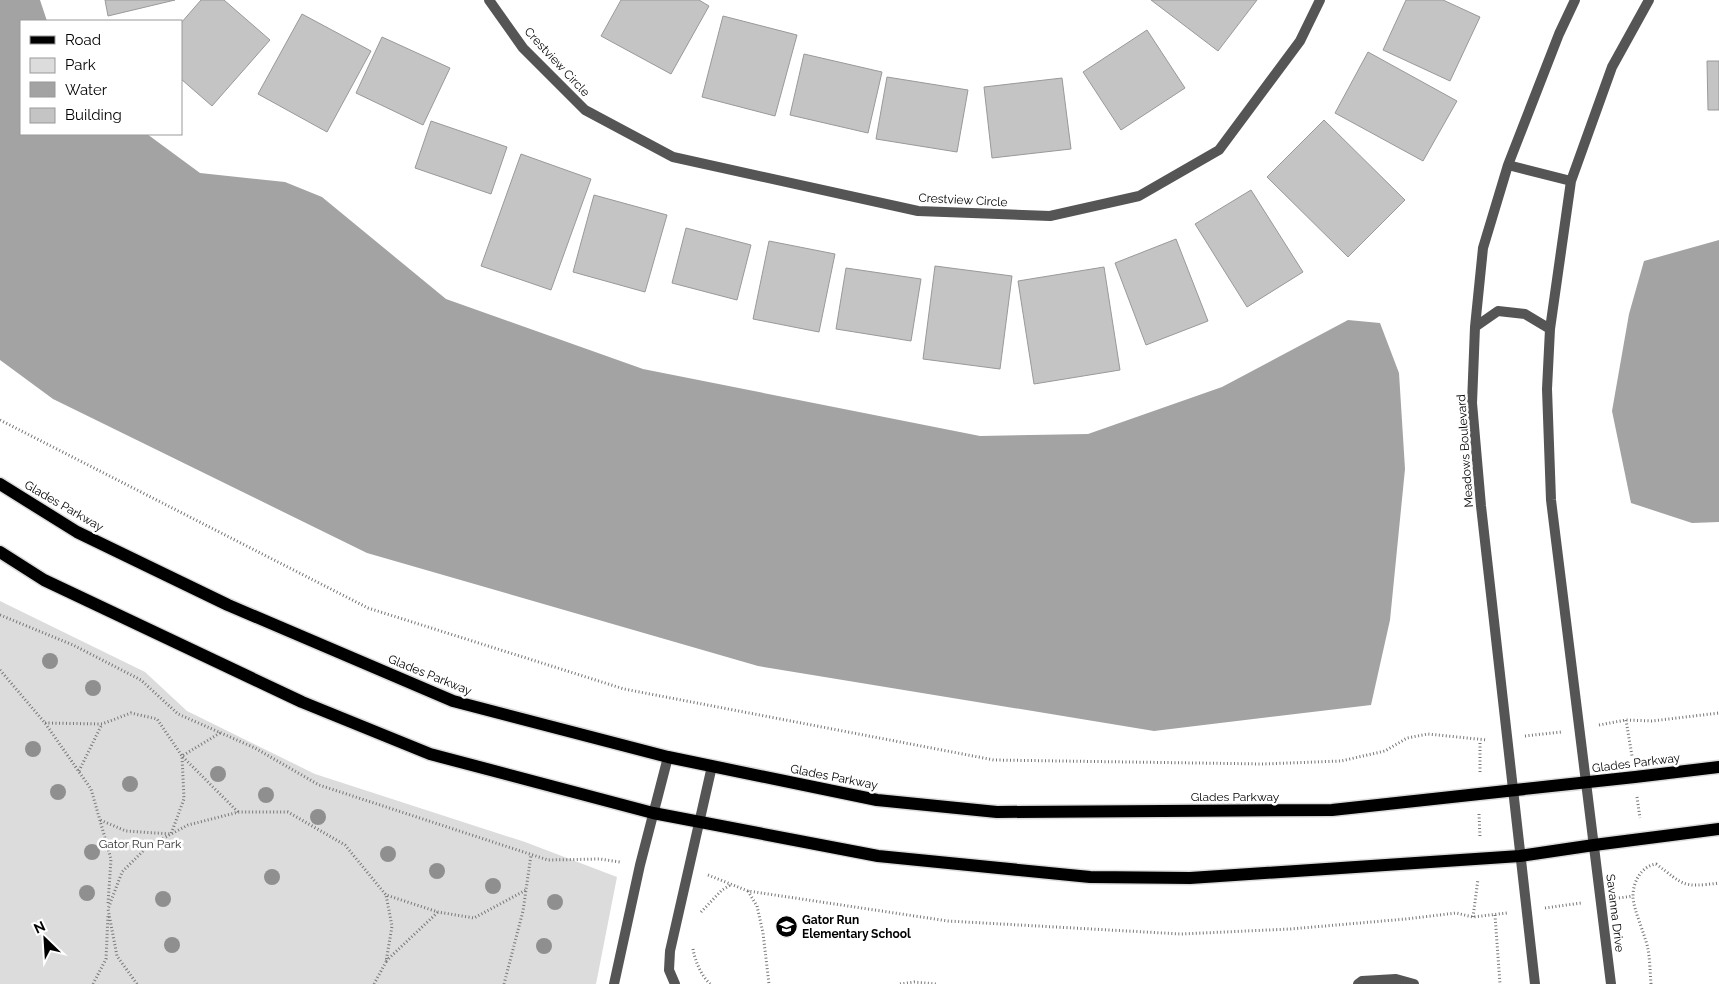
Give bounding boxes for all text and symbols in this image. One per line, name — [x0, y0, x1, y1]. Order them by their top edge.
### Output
legend — [20, 20, 182, 135]
street label: Crestview Circle — [521, 25, 593, 99]
text: Road — [65, 31, 101, 49]
text: Park — [65, 56, 96, 74]
text: Water — [65, 81, 108, 99]
text: Building — [65, 106, 122, 124]
street label: Crestview Circle — [918, 191, 1008, 209]
street label: Meadows Boulevard — [1454, 394, 1476, 508]
street label: Glades Parkway — [22, 478, 106, 534]
street label: Glades Parkway — [386, 652, 474, 698]
street label: Glades Parkway — [1591, 751, 1681, 775]
street label: Glades Parkway — [789, 762, 879, 792]
street label: Glades Parkway — [1191, 790, 1280, 804]
park label: Gator Run Park — [99, 837, 182, 851]
street label: Savanna Drive — [1603, 873, 1627, 953]
place label: Gator Run Elementary School — [802, 913, 911, 941]
north arrow — [20, 914, 70, 964]
school or university icon: Gator Run Elementary School — [774, 915, 798, 939]
text: N — [31, 918, 48, 937]

